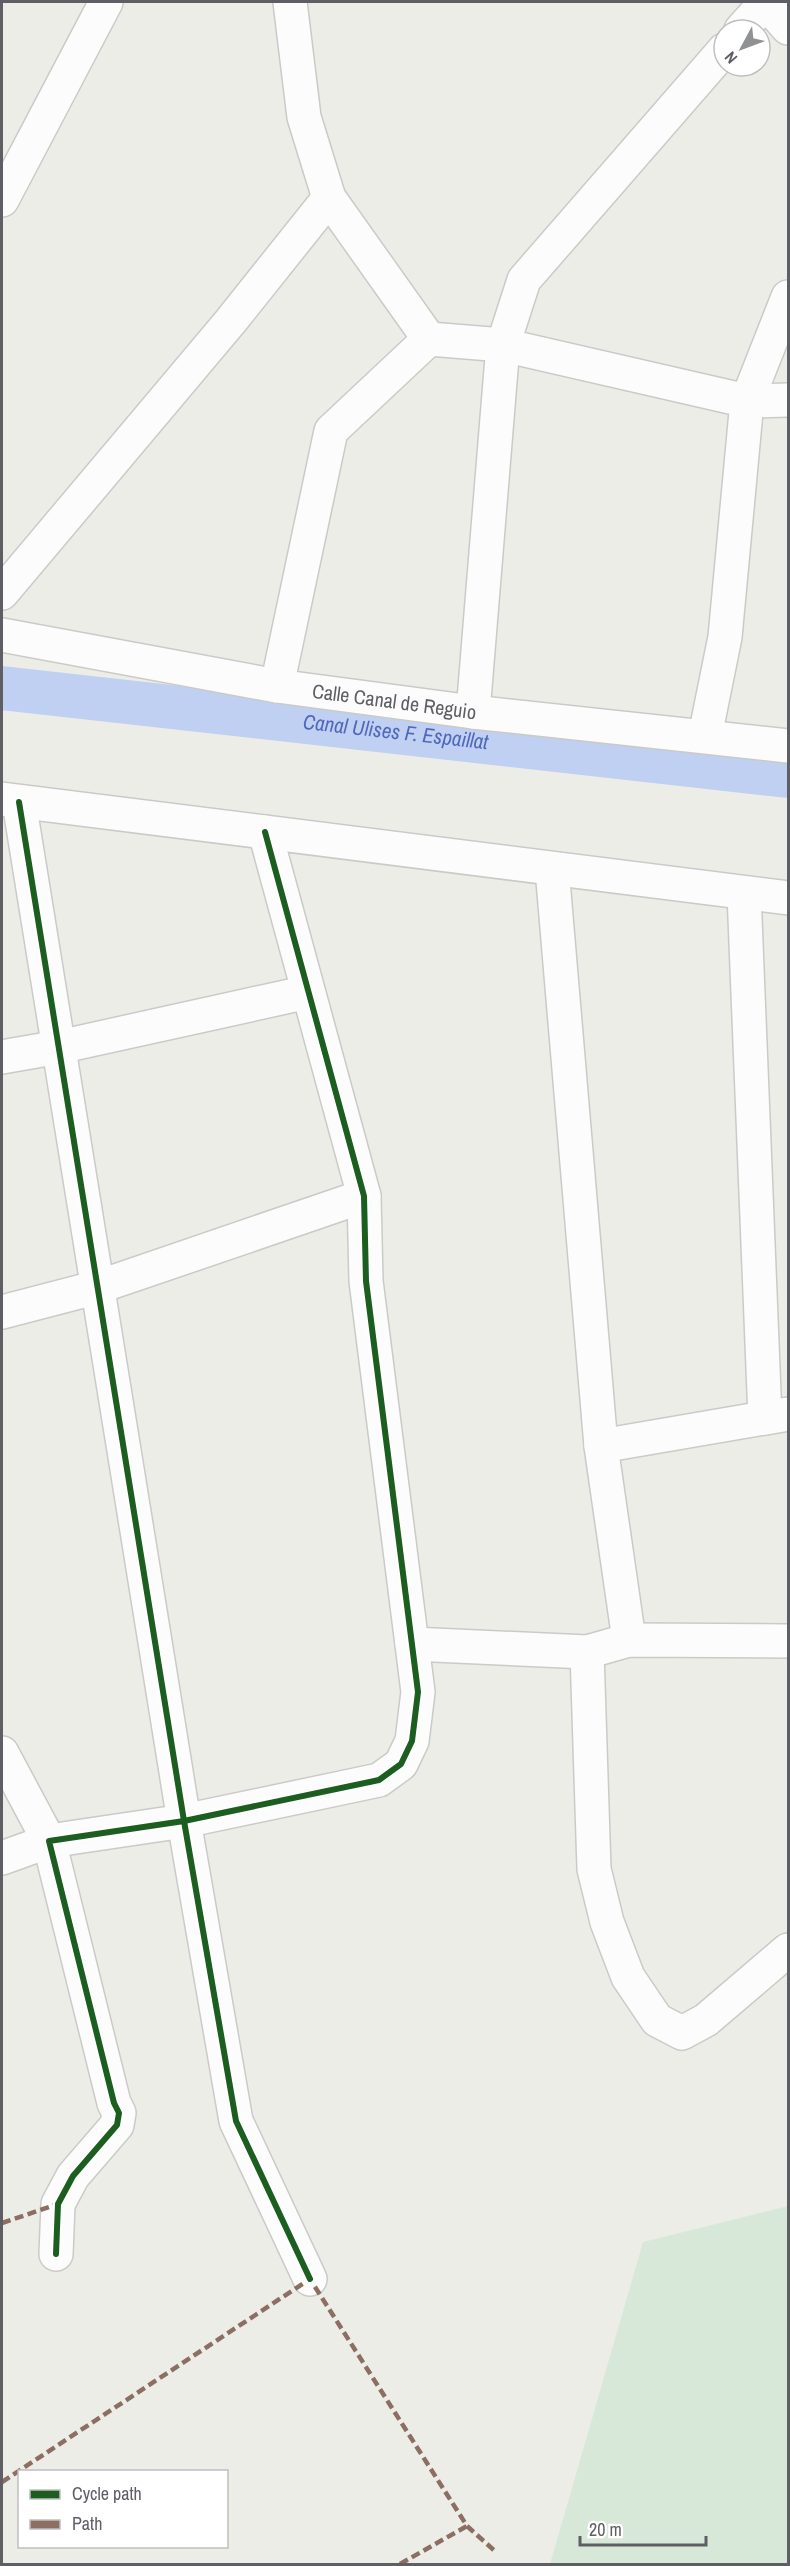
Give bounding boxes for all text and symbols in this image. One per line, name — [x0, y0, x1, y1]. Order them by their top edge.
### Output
north arrow — [712, 18, 772, 78]
text: N — [719, 47, 742, 69]
street label: Calle Canal de Reguio — [311, 677, 478, 725]
water label: Canal Ulises F. Espaillat — [301, 707, 491, 756]
legend — [18, 2470, 228, 2548]
text: Cycle path — [72, 2481, 142, 2506]
scale bar — [580, 2509, 706, 2547]
text: Path — [72, 2511, 102, 2536]
text: 20 m — [589, 2517, 622, 2542]

